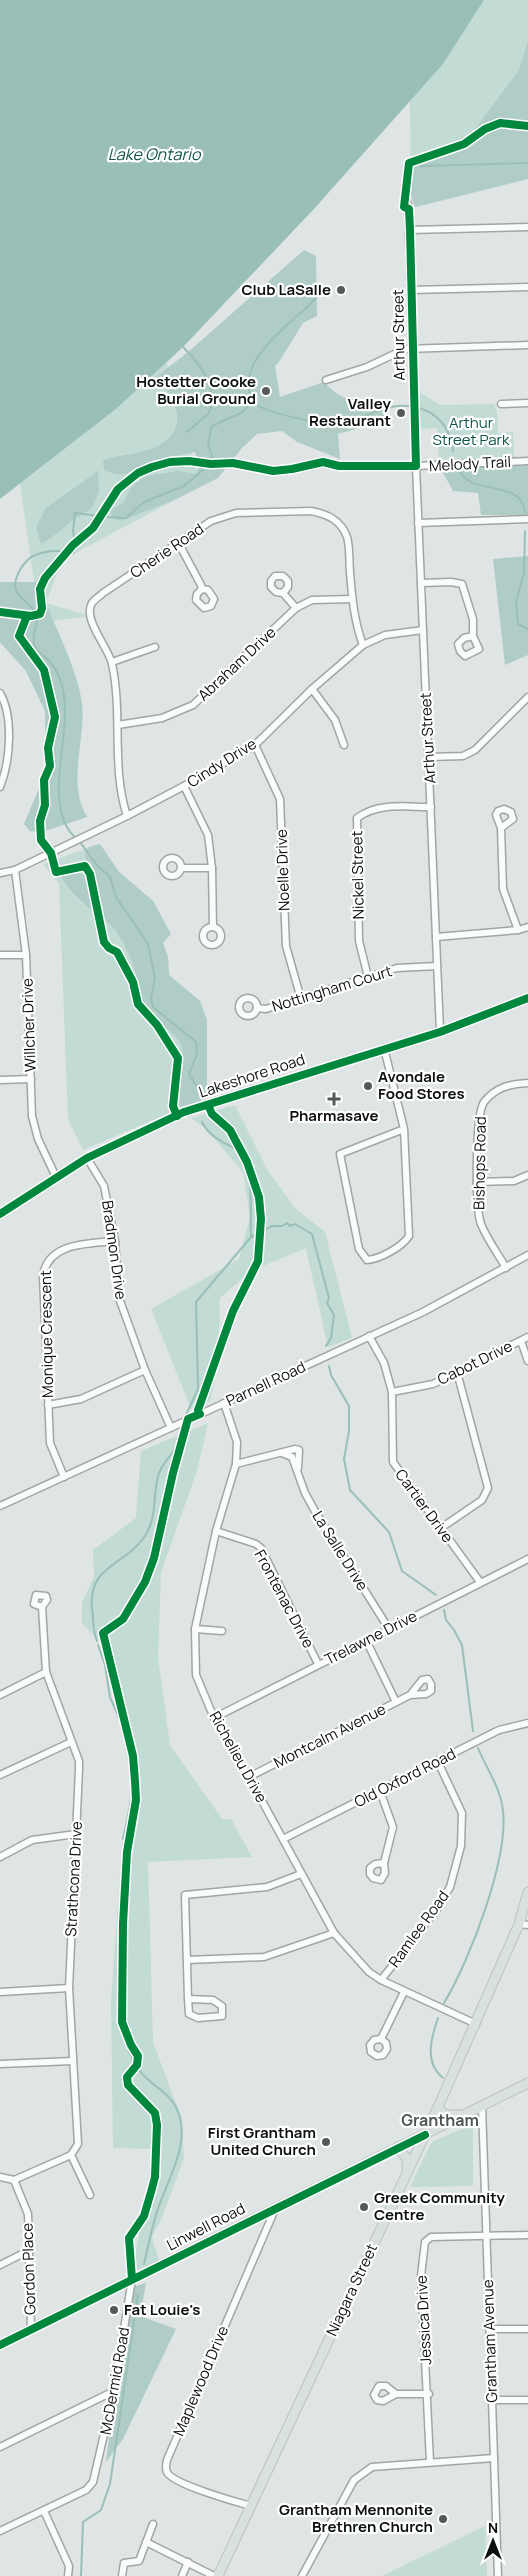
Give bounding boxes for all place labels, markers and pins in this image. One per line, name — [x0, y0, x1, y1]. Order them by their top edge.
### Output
place label: Club LaSalle — [242, 279, 331, 300]
marker: Club LaSalle — [335, 284, 347, 296]
place label: Hostetter Cooke Burial Ground — [136, 371, 256, 409]
marker: Hostetter Cooke Burial Ground — [260, 385, 272, 397]
place label: Valley Restaurant — [309, 393, 392, 431]
marker: Valley Restaurant — [395, 407, 407, 419]
place label: Avondale Food Stores — [378, 1066, 465, 1104]
marker: Avondale Food Stores — [362, 1080, 374, 1092]
marker: Pharmasave — [328, 1093, 340, 1105]
place label: Pharmasave — [289, 1105, 379, 1126]
place label: First Grantham United Church — [208, 2122, 316, 2160]
marker: First Grantham United Church — [320, 2136, 332, 2148]
place label: Greek Community Centre — [374, 2187, 506, 2225]
marker: Greek Community Centre — [358, 2201, 370, 2213]
place label: Fat Louie's — [124, 2299, 200, 2320]
marker: Fat Louie's — [108, 2304, 120, 2316]
place label: Grantham Mennonite Brethren Church — [279, 2499, 433, 2537]
marker: Grantham Mennonite Brethren Church — [437, 2513, 449, 2525]

